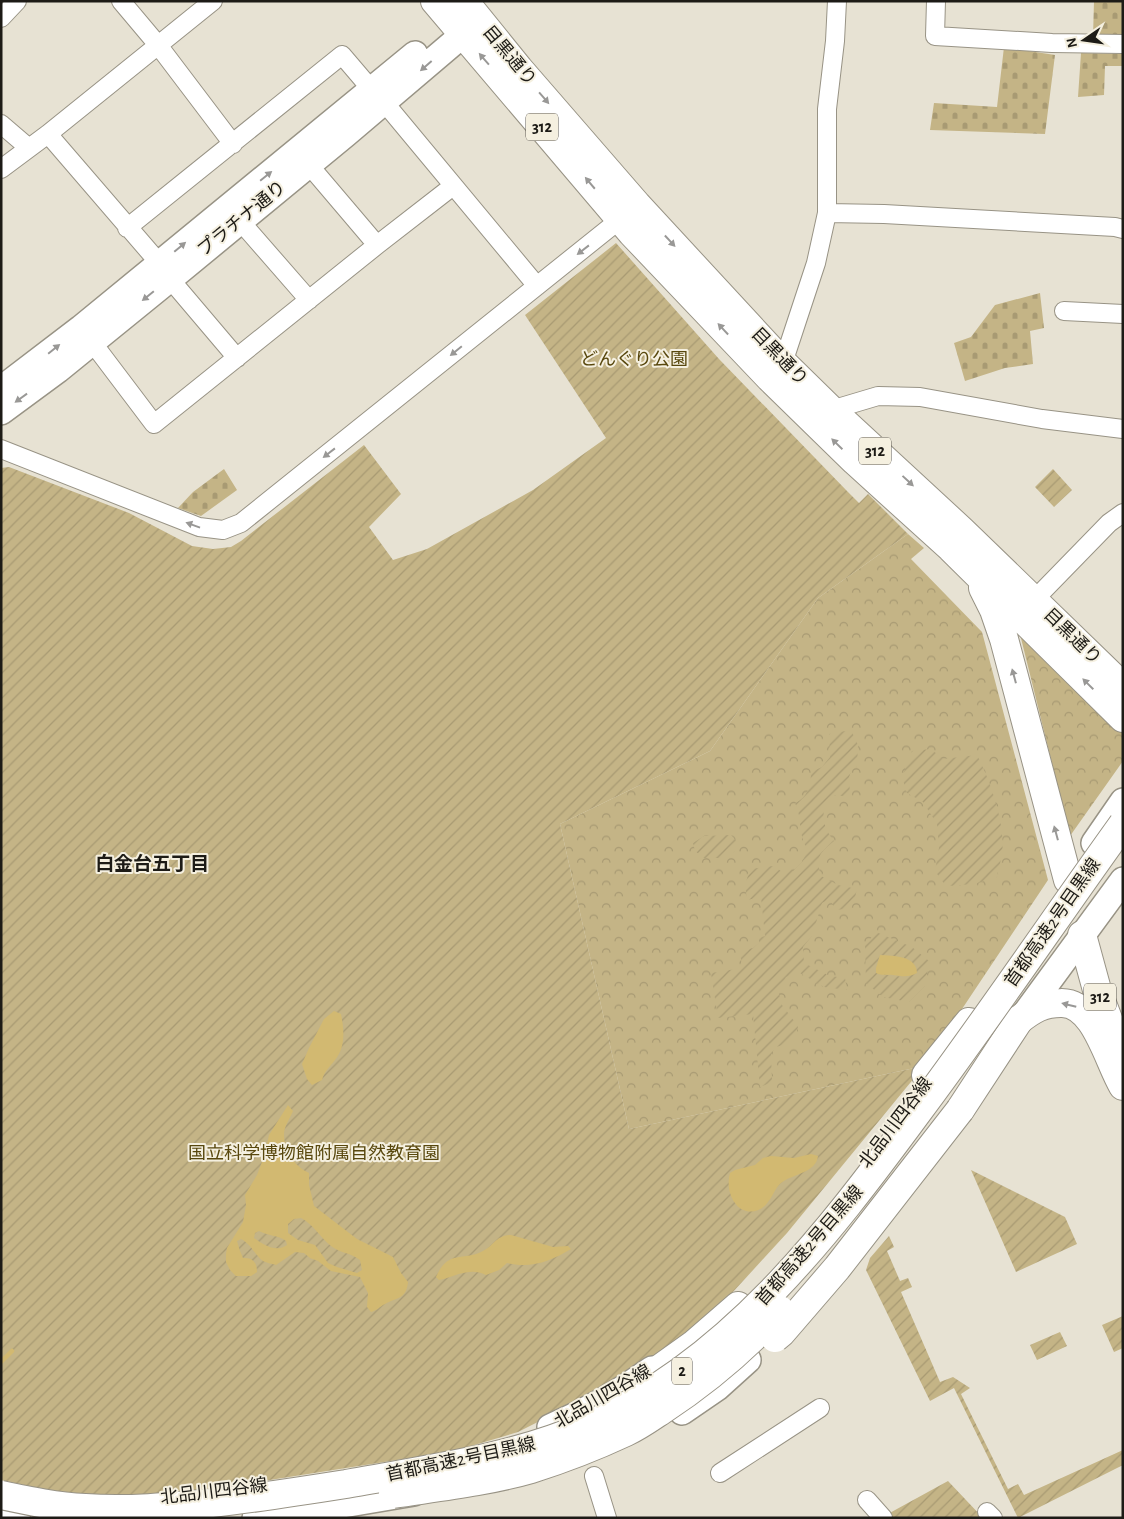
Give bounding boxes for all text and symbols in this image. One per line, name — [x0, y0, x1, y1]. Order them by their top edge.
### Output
north arrow — [1059, 15, 1109, 65]
street label: 目黒通り — [479, 22, 540, 89]
text: N — [1064, 36, 1080, 49]
one-way arrow — [478, 54, 490, 66]
one-way arrow — [419, 61, 432, 72]
one-way arrow — [539, 91, 550, 104]
road number: 312 — [526, 114, 558, 140]
one-way arrow — [259, 171, 272, 182]
one-way arrow — [584, 176, 595, 189]
street label: プラチナ通り — [194, 177, 290, 260]
one-way arrow — [664, 235, 676, 247]
one-way arrow — [173, 241, 186, 252]
one-way arrow — [576, 245, 590, 255]
one-way arrow — [142, 291, 155, 302]
one-way arrow — [717, 323, 729, 335]
street label: 目黒通り — [748, 324, 811, 389]
one-way arrow — [47, 344, 60, 355]
one-way arrow — [450, 346, 463, 357]
park label: どんぐり公園 — [580, 350, 688, 369]
one-way arrow — [14, 393, 28, 403]
one-way arrow — [831, 438, 843, 450]
road number: 312 — [859, 438, 891, 464]
one-way arrow — [323, 448, 336, 459]
one-way arrow — [901, 475, 913, 487]
one-way arrow — [185, 521, 200, 529]
street label: 目黒通り — [1040, 605, 1105, 668]
one-way arrow — [1010, 668, 1018, 684]
one-way arrow — [1082, 678, 1094, 690]
one-way arrow — [1051, 826, 1059, 841]
district label: 白金台五丁目 — [95, 853, 209, 874]
street label: 首都高速2号目黒線 — [1000, 854, 1104, 991]
road number: 312 — [1084, 984, 1116, 1010]
one-way arrow — [1061, 1001, 1076, 1009]
street label: 北品川四谷線 — [855, 1073, 936, 1172]
park label: 国立科学博物館附属自然教育園 — [188, 1143, 440, 1163]
street label: 首都高速2号目黒線 — [752, 1181, 867, 1309]
road number: 2 — [672, 1358, 692, 1384]
street label: 北品川四谷線 — [551, 1360, 654, 1432]
street label: 首都高速2号目黒線 — [384, 1433, 537, 1485]
street label: 北品川四谷線 — [159, 1475, 269, 1508]

